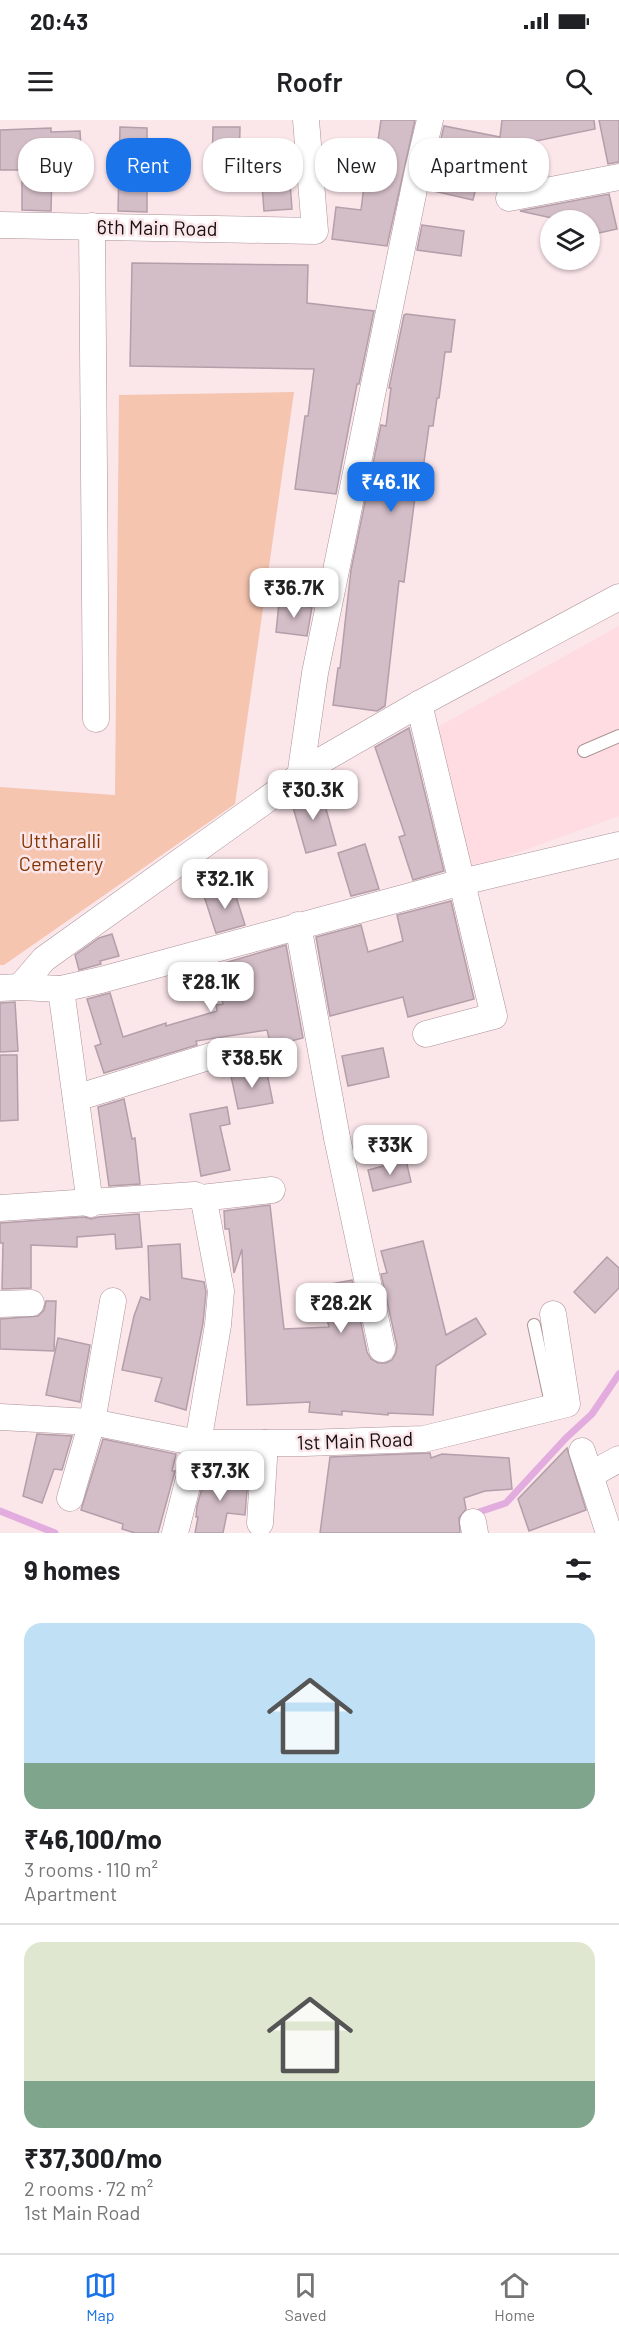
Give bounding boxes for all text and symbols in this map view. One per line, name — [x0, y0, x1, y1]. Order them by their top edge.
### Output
text: 20:43 — [30, 8, 88, 34]
icon: menu — [24, 65, 57, 98]
text: Roofr — [276, 65, 343, 97]
icon: search — [562, 65, 595, 98]
chip: Buy — [18, 138, 94, 192]
chip: Rent — [106, 138, 191, 192]
chip: Filters — [203, 138, 303, 192]
chip: New — [315, 138, 397, 192]
chip: Apartment — [409, 138, 549, 192]
map controls — [540, 210, 600, 270]
button: layers — [540, 210, 600, 270]
street label: 6th Main Road — [96, 214, 218, 240]
pin: ₹46.1K — [342, 462, 440, 513]
text: ₹46.1K — [361, 469, 421, 493]
pin: ₹36.7K — [245, 568, 343, 619]
text: ₹36.7K — [264, 575, 324, 599]
pin: ₹30.3K — [264, 770, 362, 821]
text: ₹30.3K — [282, 777, 344, 801]
park label: Uttharalli Cemetery — [19, 828, 103, 875]
pin: ₹32.1K — [176, 859, 274, 910]
text: ₹32.1K — [196, 866, 254, 890]
pin: ₹28.1K — [162, 962, 260, 1013]
text: ₹28.1K — [182, 969, 240, 993]
pin: ₹38.5K — [203, 1038, 301, 1089]
text: ₹38.5K — [221, 1045, 283, 1069]
pin: ₹33K — [354, 1125, 426, 1176]
text: ₹33K — [367, 1132, 413, 1156]
pin: ₹28.2K — [292, 1283, 390, 1334]
text: ₹28.2K — [310, 1290, 372, 1314]
street label: 1st Main Road — [296, 1426, 414, 1454]
pin: ₹37.3K — [171, 1451, 269, 1502]
text: ₹37.3K — [190, 1458, 250, 1482]
icon: filters — [562, 1553, 595, 1586]
text: 9 homes — [24, 1554, 120, 1585]
icon: home — [256, 1662, 364, 1770]
text: ₹46,100/mo — [24, 1823, 162, 1854]
text: 3 rooms · 110 m² — [24, 1857, 158, 1881]
text: Apartment — [24, 1881, 117, 1905]
icon: home — [256, 1981, 364, 2089]
text: ₹37,300/mo — [24, 2142, 162, 2173]
text: 2 rooms · 72 m² — [24, 2176, 153, 2200]
text: 1st Main Road — [24, 2200, 141, 2224]
tab: Map — [84, 2269, 117, 2324]
tab: Saved — [285, 2269, 327, 2324]
tab: Home — [494, 2269, 535, 2324]

